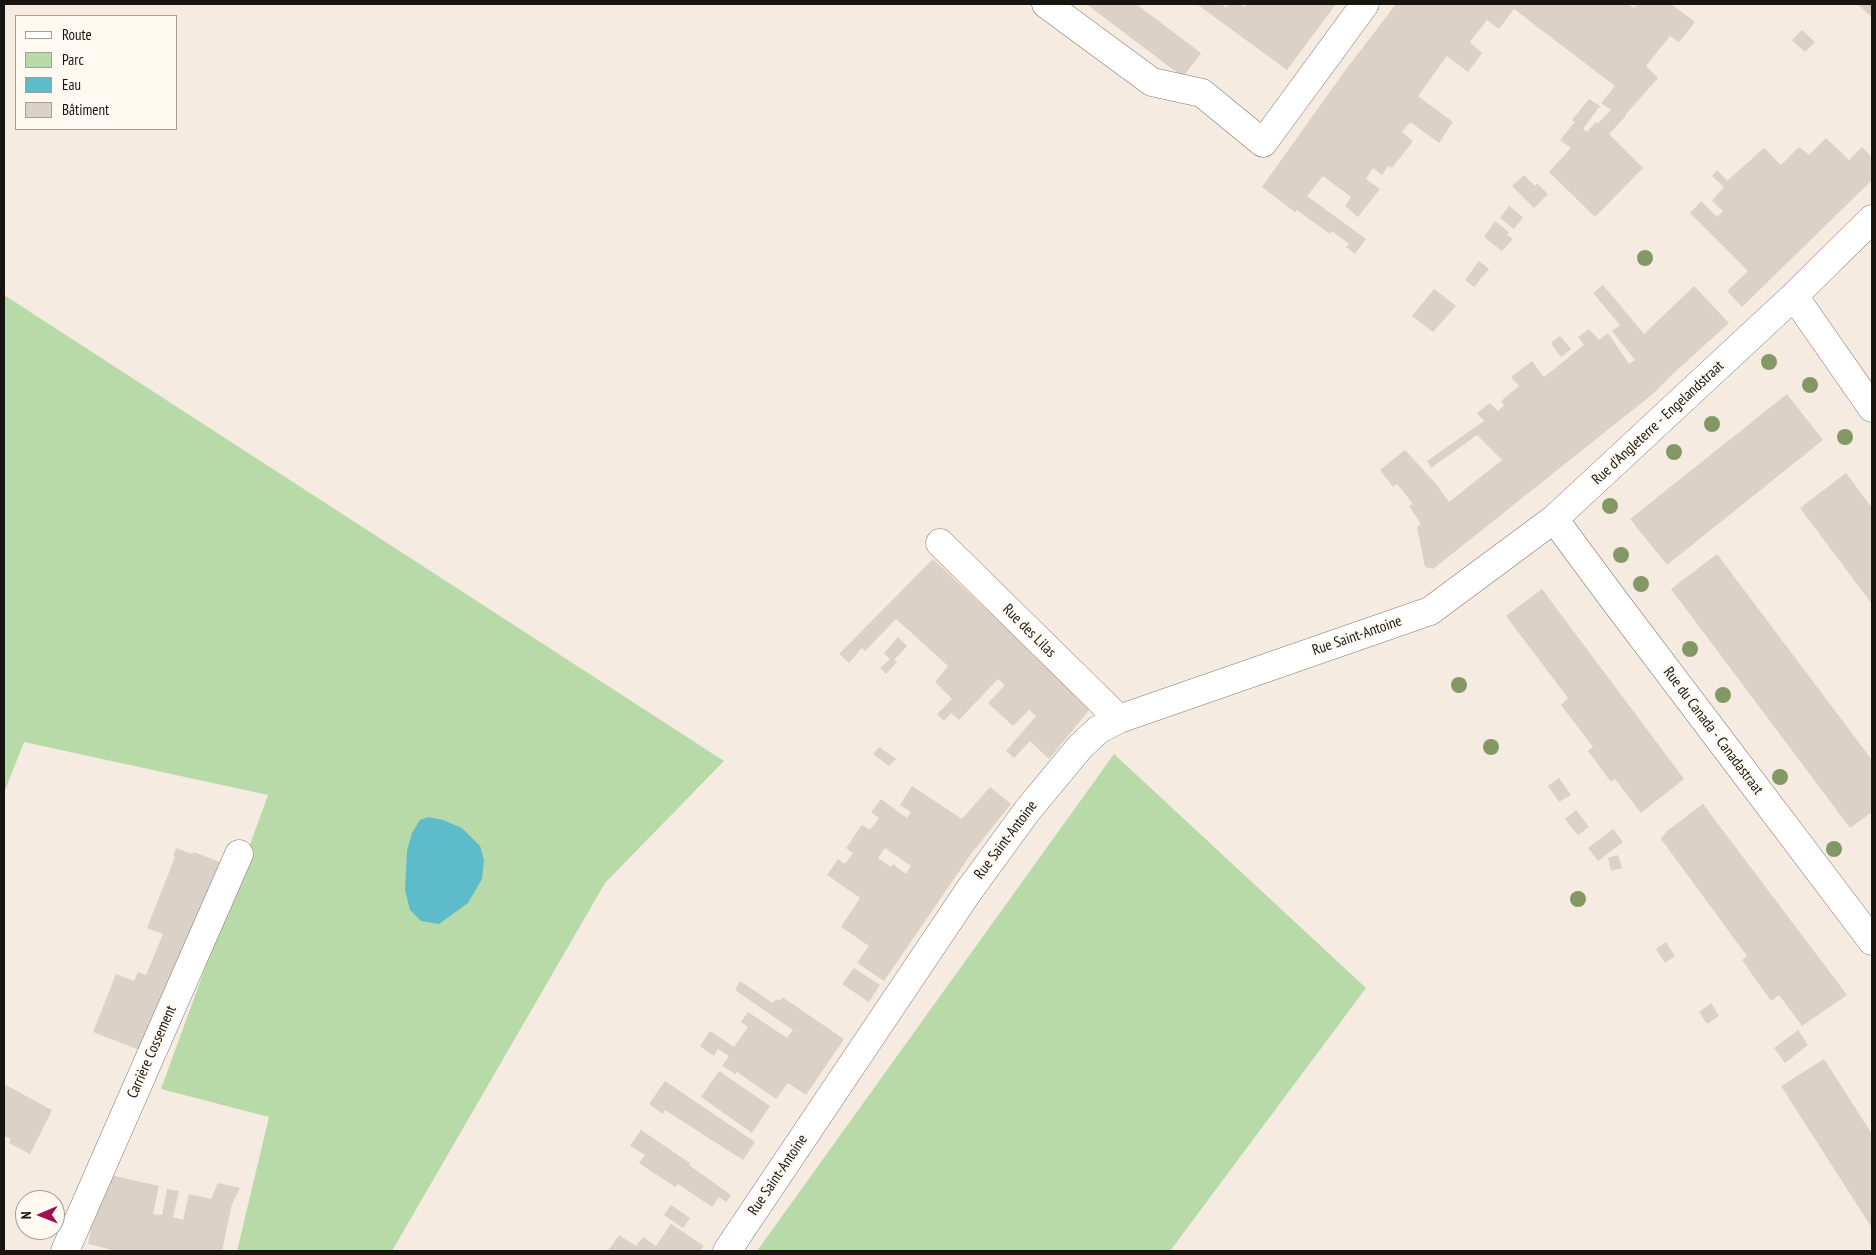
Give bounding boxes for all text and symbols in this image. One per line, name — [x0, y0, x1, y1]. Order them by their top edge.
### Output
legend — [15, 15, 178, 130]
text: Route — [62, 25, 92, 44]
text: Parc — [62, 50, 84, 69]
text: Eau — [62, 75, 81, 94]
text: Bâtiment — [62, 100, 109, 119]
street label: Rue d'Angleterre - Engelandstraat — [1588, 357, 1728, 489]
street label: Rue des Lilas — [999, 601, 1059, 661]
street label: Rue Saint-Antoine — [1310, 612, 1404, 660]
street label: Rue du Canada - Canadastraat — [1659, 664, 1767, 798]
street label: Rue Saint-Antoine — [971, 797, 1041, 883]
street label: Carrière Cossement — [123, 1003, 181, 1101]
street label: Rue Saint-Antoine — [744, 1131, 812, 1219]
north arrow — [15, 1190, 65, 1240]
text: N — [17, 1211, 35, 1219]

